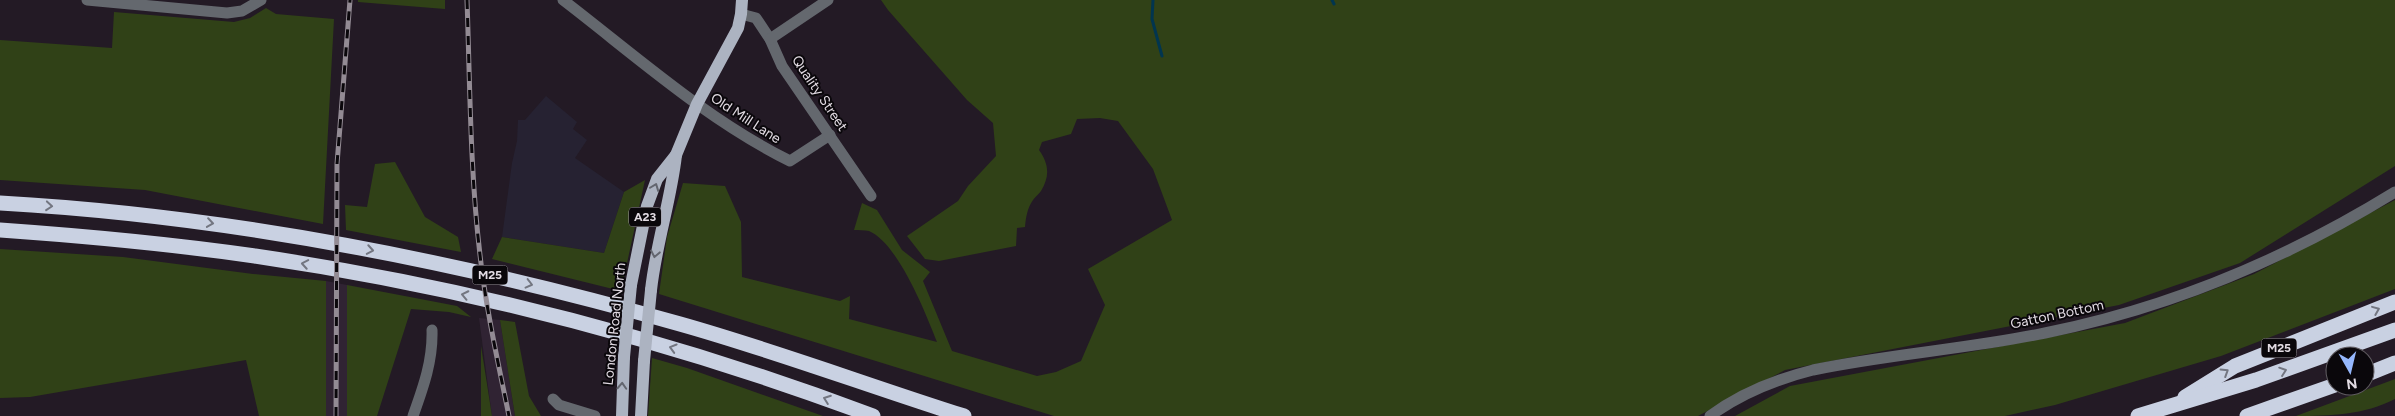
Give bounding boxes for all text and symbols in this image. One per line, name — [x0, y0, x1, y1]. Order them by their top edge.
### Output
street label: Quality Street — [788, 52, 851, 134]
street label: Old Mill Lane — [707, 89, 784, 148]
one-way arrow — [649, 183, 659, 192]
one-way arrow — [45, 200, 53, 211]
road number: A23 — [629, 208, 661, 226]
one-way arrow — [206, 218, 215, 228]
one-way arrow — [366, 244, 375, 254]
one-way arrow — [651, 249, 661, 258]
one-way arrow — [301, 259, 309, 270]
street label: London Road North — [600, 262, 629, 386]
road number: M25 — [472, 266, 508, 284]
one-way arrow — [525, 278, 534, 289]
one-way arrow — [460, 290, 469, 301]
street label: Gatton Bottom — [2009, 296, 2105, 333]
one-way arrow — [2371, 306, 2379, 316]
road number: M25 — [2262, 338, 2296, 358]
one-way arrow — [669, 343, 678, 353]
north arrow — [2325, 346, 2375, 396]
one-way arrow — [2278, 367, 2286, 377]
one-way arrow — [2220, 368, 2229, 378]
text: N — [2345, 374, 2358, 393]
one-way arrow — [617, 382, 628, 390]
one-way arrow — [823, 395, 832, 405]

